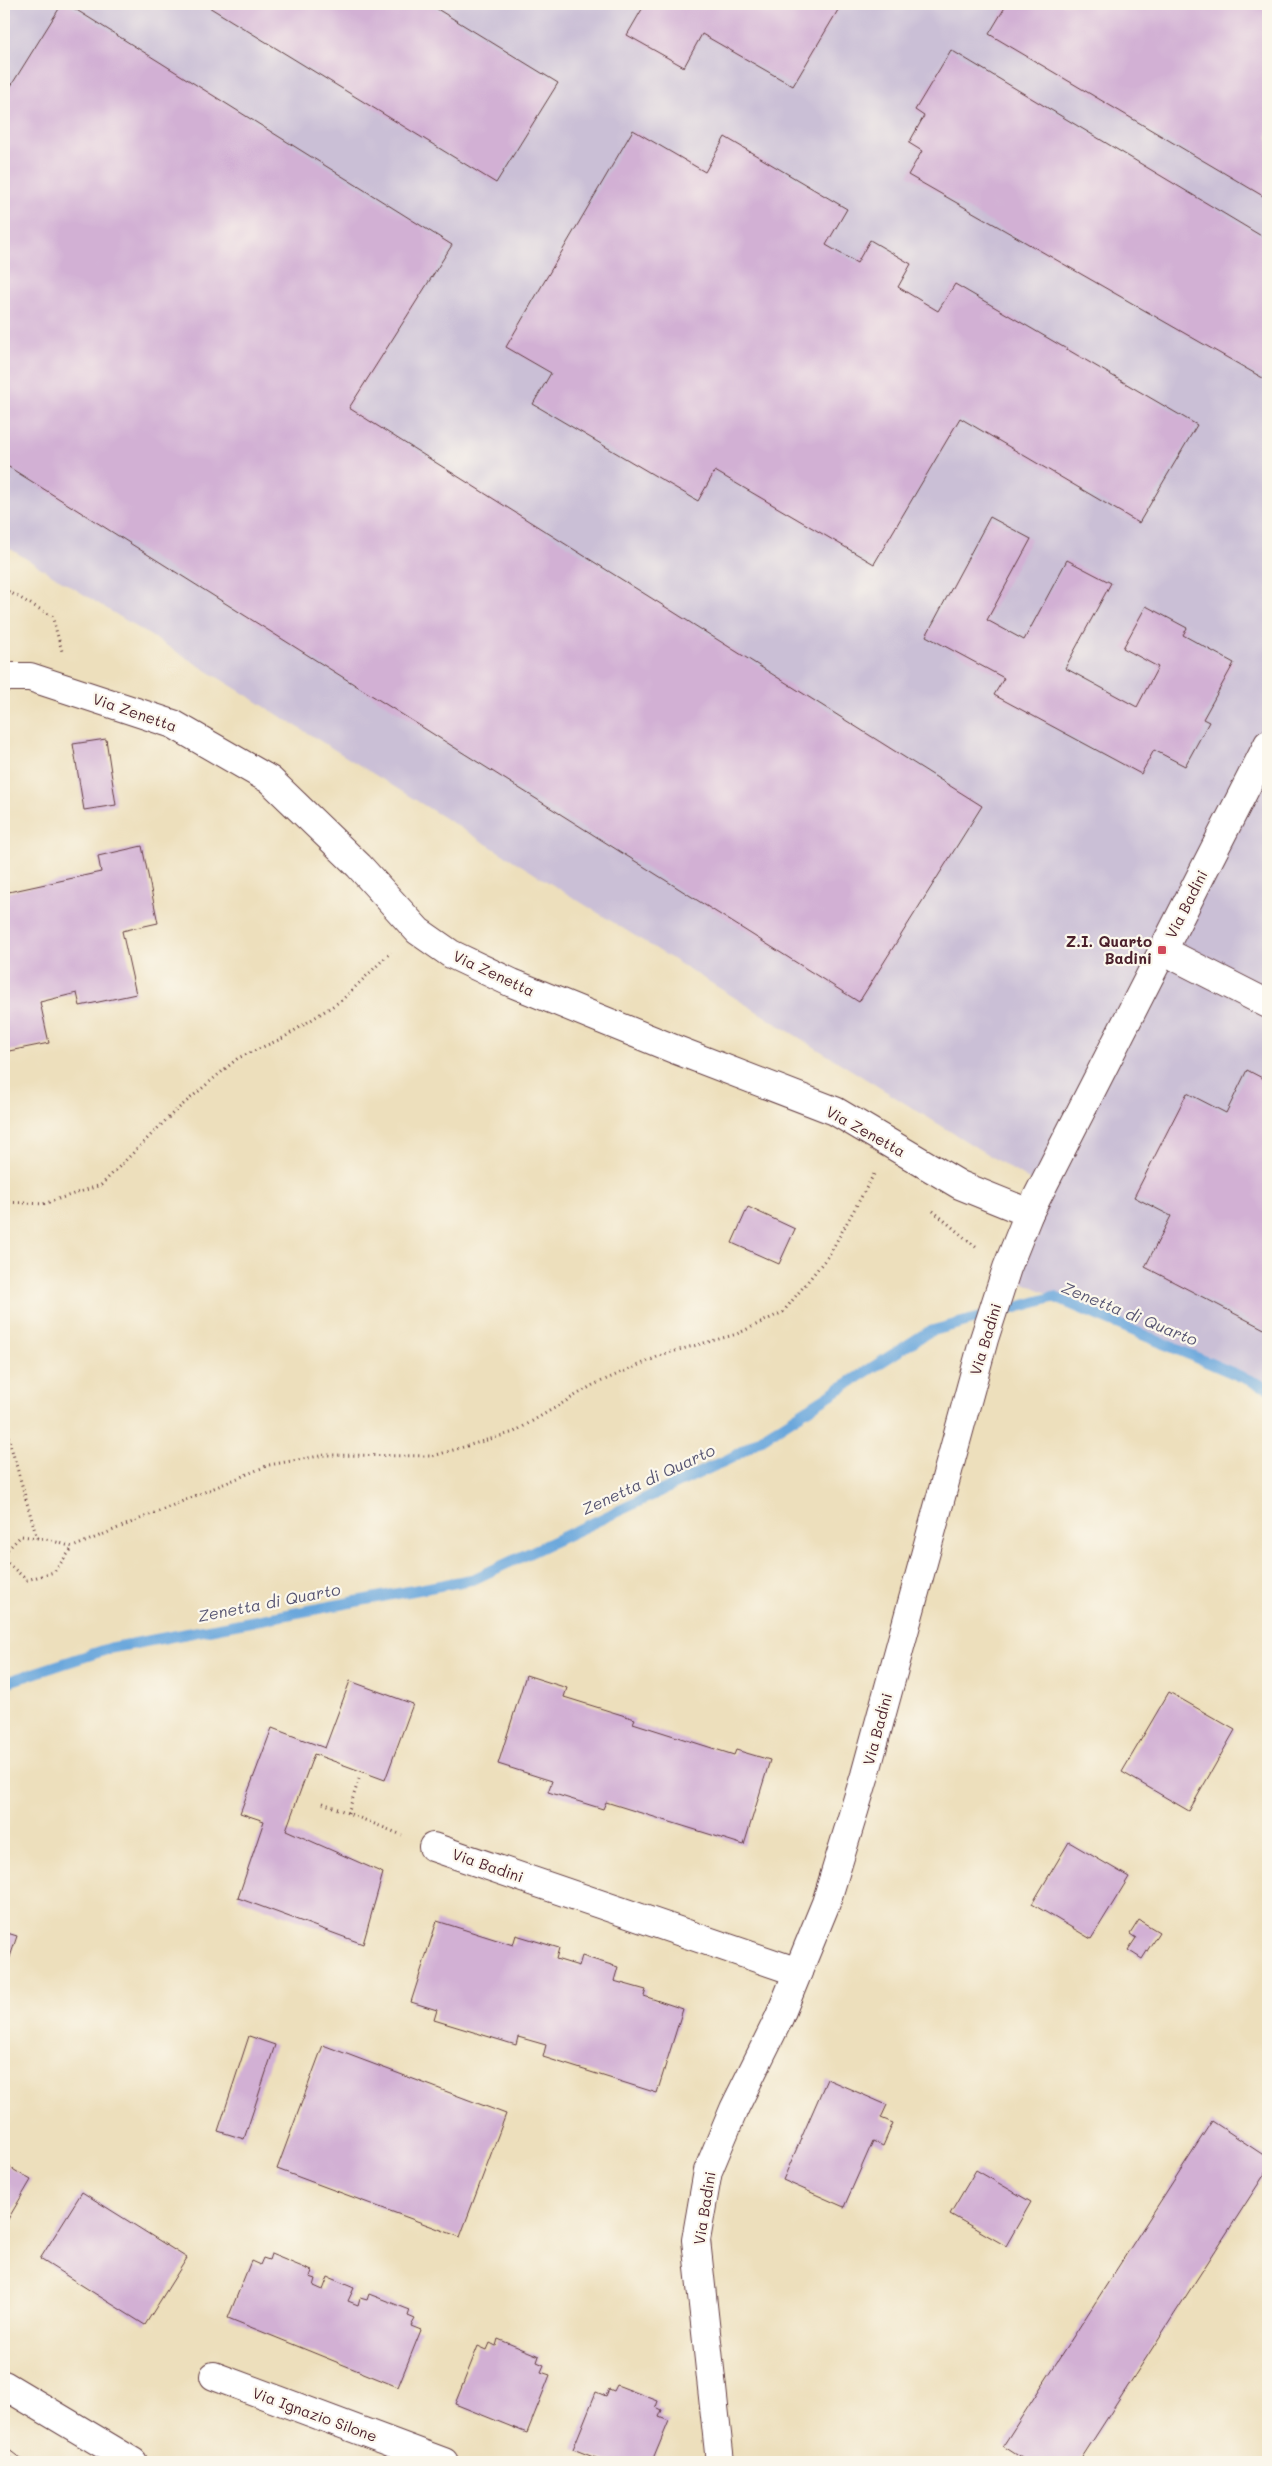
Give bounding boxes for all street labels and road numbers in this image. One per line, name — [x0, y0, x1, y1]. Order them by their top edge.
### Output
street label: Via Zenetta — [90, 688, 180, 736]
street label: Via Badini — [1160, 866, 1212, 942]
street label: Via Zenetta — [450, 945, 538, 1001]
street label: Via Zenetta — [823, 1101, 909, 1161]
street label: Via Badini — [965, 1301, 1005, 1377]
street label: Via Badini — [858, 1691, 896, 1767]
street label: Via Badini — [450, 1843, 526, 1887]
street label: Via Badini — [688, 2170, 720, 2246]
street label: Via Ignazio Silone — [250, 2382, 380, 2446]

